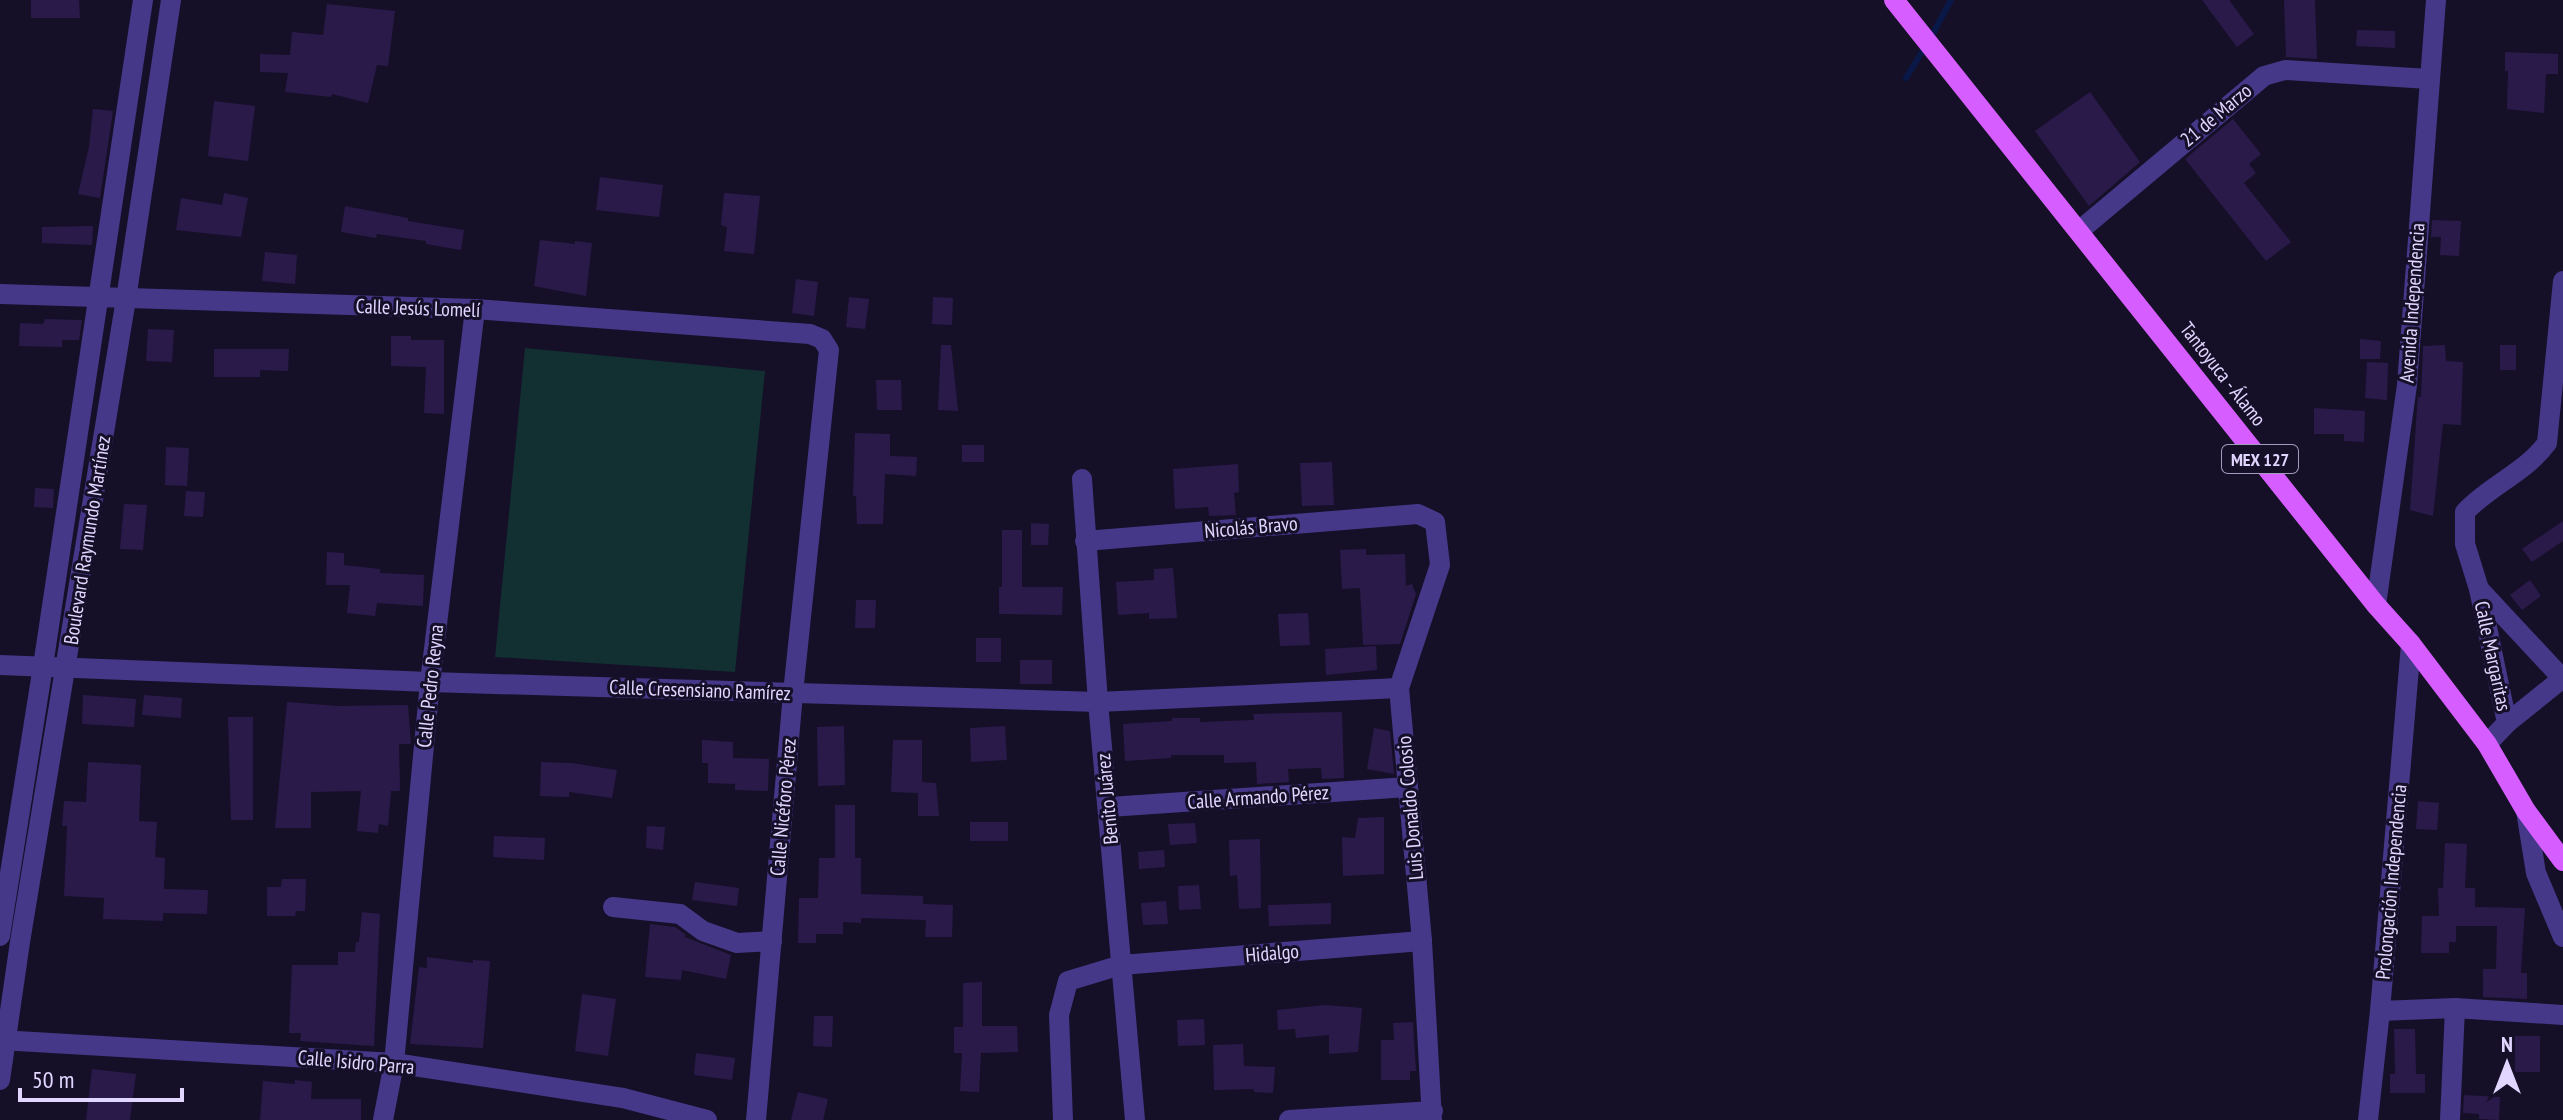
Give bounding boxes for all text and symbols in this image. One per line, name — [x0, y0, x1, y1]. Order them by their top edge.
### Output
street label: 21 de Marzo — [2175, 78, 2257, 152]
street label: Avenida Independencia — [2393, 222, 2431, 384]
street label: Calle Jesús Lomelí — [355, 293, 481, 323]
street label: Tantoyuca - Álamo — [2174, 317, 2272, 431]
street label: Boulevard Raymundo Martínez — [58, 434, 116, 646]
road number: MEX 127 — [2222, 445, 2298, 473]
street label: Nicolás Bravo — [1203, 510, 1299, 544]
street label: Calle Margaritas — [2469, 599, 2517, 714]
street label: Calle Pedro Reyna — [411, 623, 449, 749]
street label: Calle Cresensiano Ramírez — [609, 674, 791, 706]
street label: Luis Donaldo Colosio — [1391, 735, 1429, 881]
street label: Calle Nicéforo Pérez — [764, 737, 802, 877]
street label: Benito Juárez — [1090, 752, 1124, 846]
street label: Calle Armando Pérez — [1186, 779, 1330, 815]
street label: Prolongación Independencia — [2370, 783, 2412, 981]
street label: Hidalgo — [1244, 938, 1300, 968]
north arrow — [2467, 1024, 2547, 1104]
text: N — [2501, 1030, 2513, 1058]
street label: Calle Isidro Parra — [297, 1044, 415, 1080]
scale bar — [20, 1052, 182, 1102]
text: 50 m — [32, 1064, 74, 1095]

